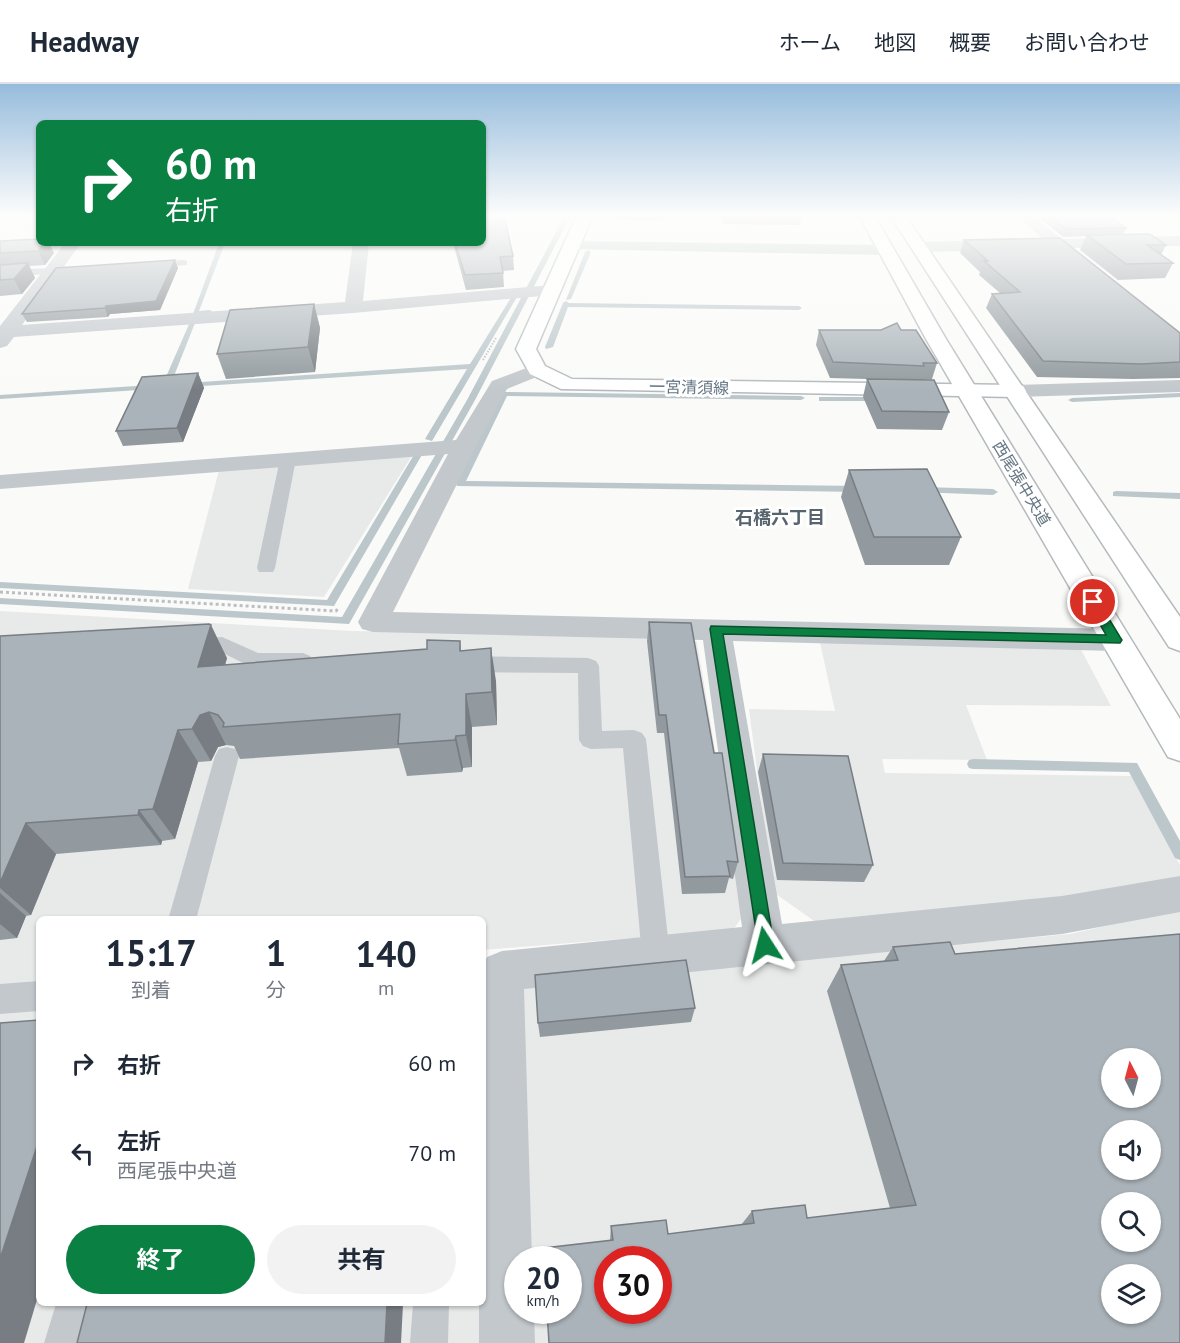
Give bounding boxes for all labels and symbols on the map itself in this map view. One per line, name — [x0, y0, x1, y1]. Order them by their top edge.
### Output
street label: 一宮清須線 — [649, 376, 729, 398]
street label: 西尾張中央道 — [989, 437, 1055, 529]
district label: 石橋六丁目 — [735, 506, 825, 529]
pin — [1067, 576, 1118, 627]
position arrow — [733, 913, 797, 977]
north arrow — [1101, 1048, 1161, 1108]
speed limit sign: 30 — [594, 1246, 672, 1324]

